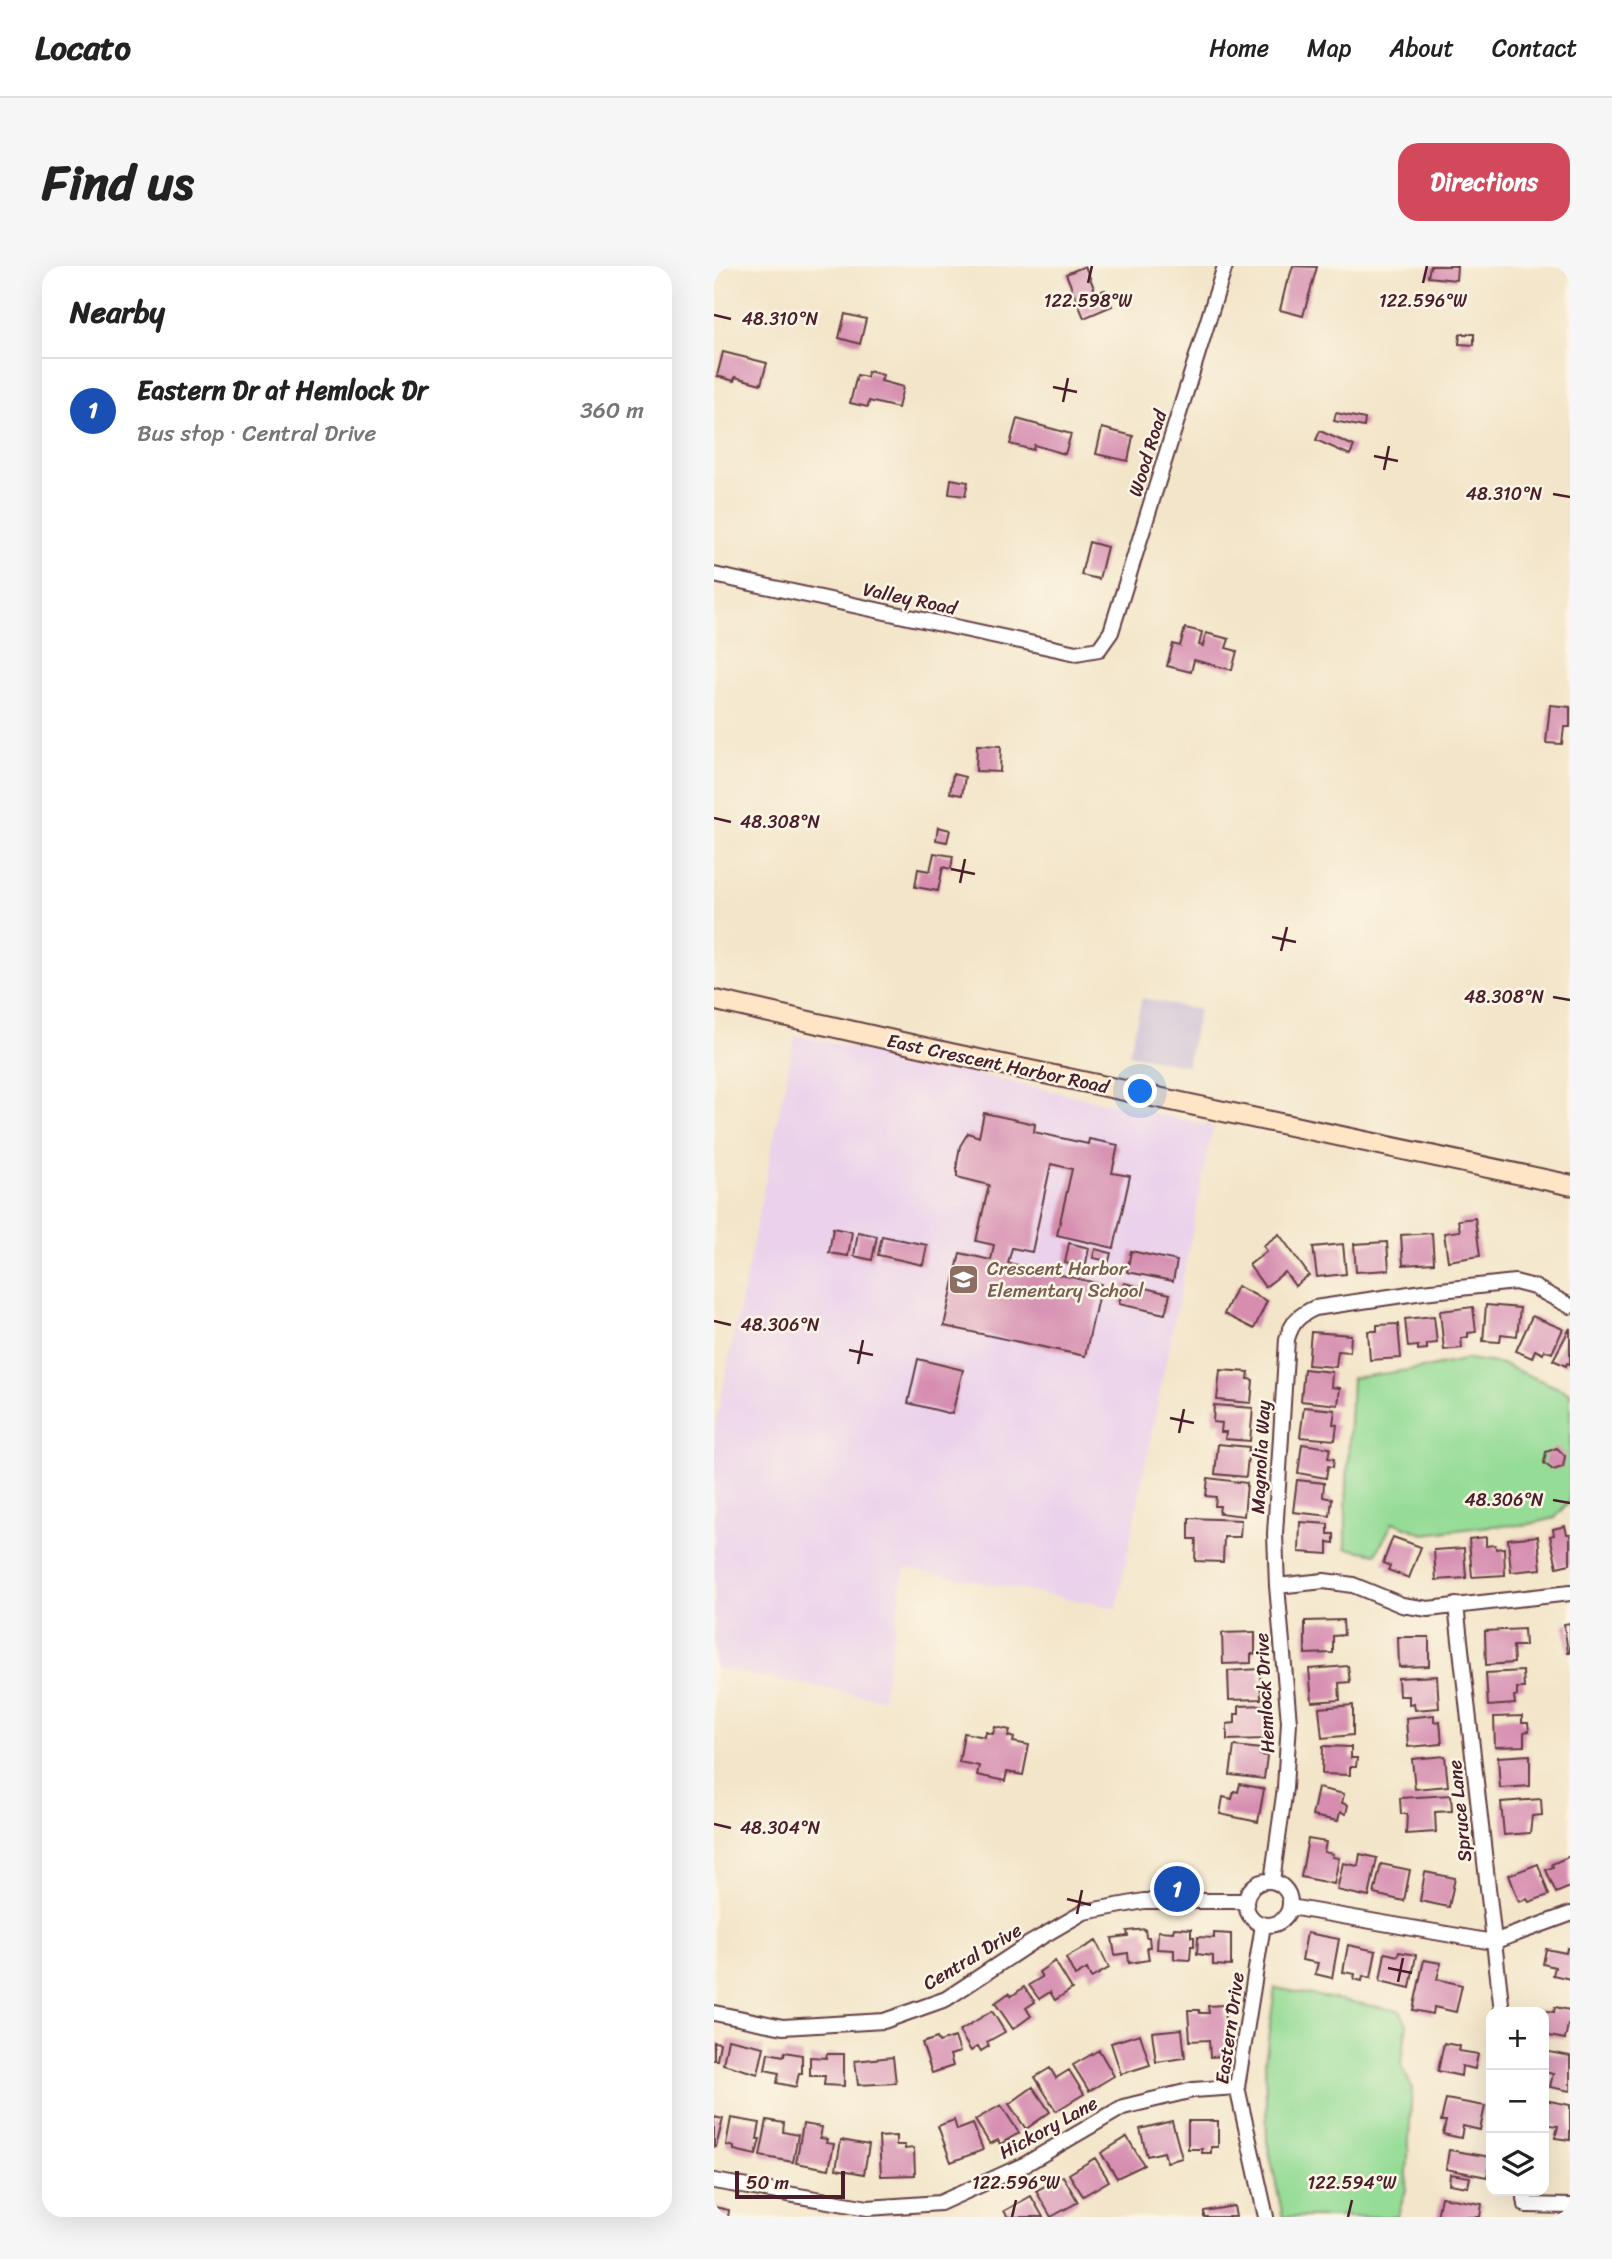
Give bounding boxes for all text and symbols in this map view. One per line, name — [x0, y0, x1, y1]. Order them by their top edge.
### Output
text: Locato — [35, 19, 131, 77]
text: Home — [1209, 27, 1269, 69]
text: Map — [1307, 27, 1351, 69]
text: About — [1389, 27, 1454, 69]
text: Contact — [1492, 27, 1577, 69]
text: Find us — [42, 139, 194, 226]
button: Directions — [1398, 143, 1570, 221]
text: Nearby — [70, 285, 165, 339]
text: 122.598°W — [1044, 285, 1133, 317]
text: 122.596°W — [1379, 285, 1468, 317]
text: 48.310°N — [742, 303, 819, 335]
text: Eastern Dr at Hemlock Dr — [137, 367, 428, 413]
text: 1 — [88, 390, 98, 431]
text: 360 m — [580, 390, 644, 431]
street label: Wood Road — [1119, 405, 1177, 501]
text: Bus stop · Central Drive — [137, 413, 376, 454]
text: 48.310°N — [1466, 478, 1543, 510]
street label: Valley Road — [860, 572, 962, 625]
text: 48.308°N — [740, 806, 820, 838]
text: 48.308°N — [1464, 981, 1544, 1013]
street label: East Crescent Harbor Road — [884, 1024, 1113, 1103]
your location — [1123, 1074, 1157, 1108]
place label: Crescent Harbor Elementary School — [987, 1252, 1144, 1307]
school or university icon: Crescent Harbor Elementary School — [947, 1262, 981, 1296]
text: 48.306°N — [740, 1309, 820, 1341]
street label: Magnolia Way — [1241, 1399, 1280, 1515]
text: 48.306°N — [1464, 1484, 1544, 1516]
street label: Hemlock Drive — [1245, 1632, 1284, 1754]
street label: Spruce Lane — [1438, 1758, 1481, 1864]
text: 48.304°N — [740, 1812, 821, 1844]
pin: 1 — [1154, 1863, 1200, 1915]
street label: Central Drive — [916, 1914, 1028, 1999]
street label: Eastern Drive — [1205, 1970, 1254, 2086]
map controls — [1486, 2007, 1549, 2196]
button: + — [1486, 2007, 1549, 2070]
button: − — [1486, 2070, 1549, 2133]
street label: Hickory Lane — [993, 2087, 1104, 2168]
button: layers — [1486, 2133, 1549, 2196]
text: 50 m — [746, 2166, 789, 2199]
text: 122.596°W — [972, 2167, 1061, 2199]
text: 122.594°W — [1308, 2167, 1398, 2199]
scale bar — [735, 2168, 845, 2200]

